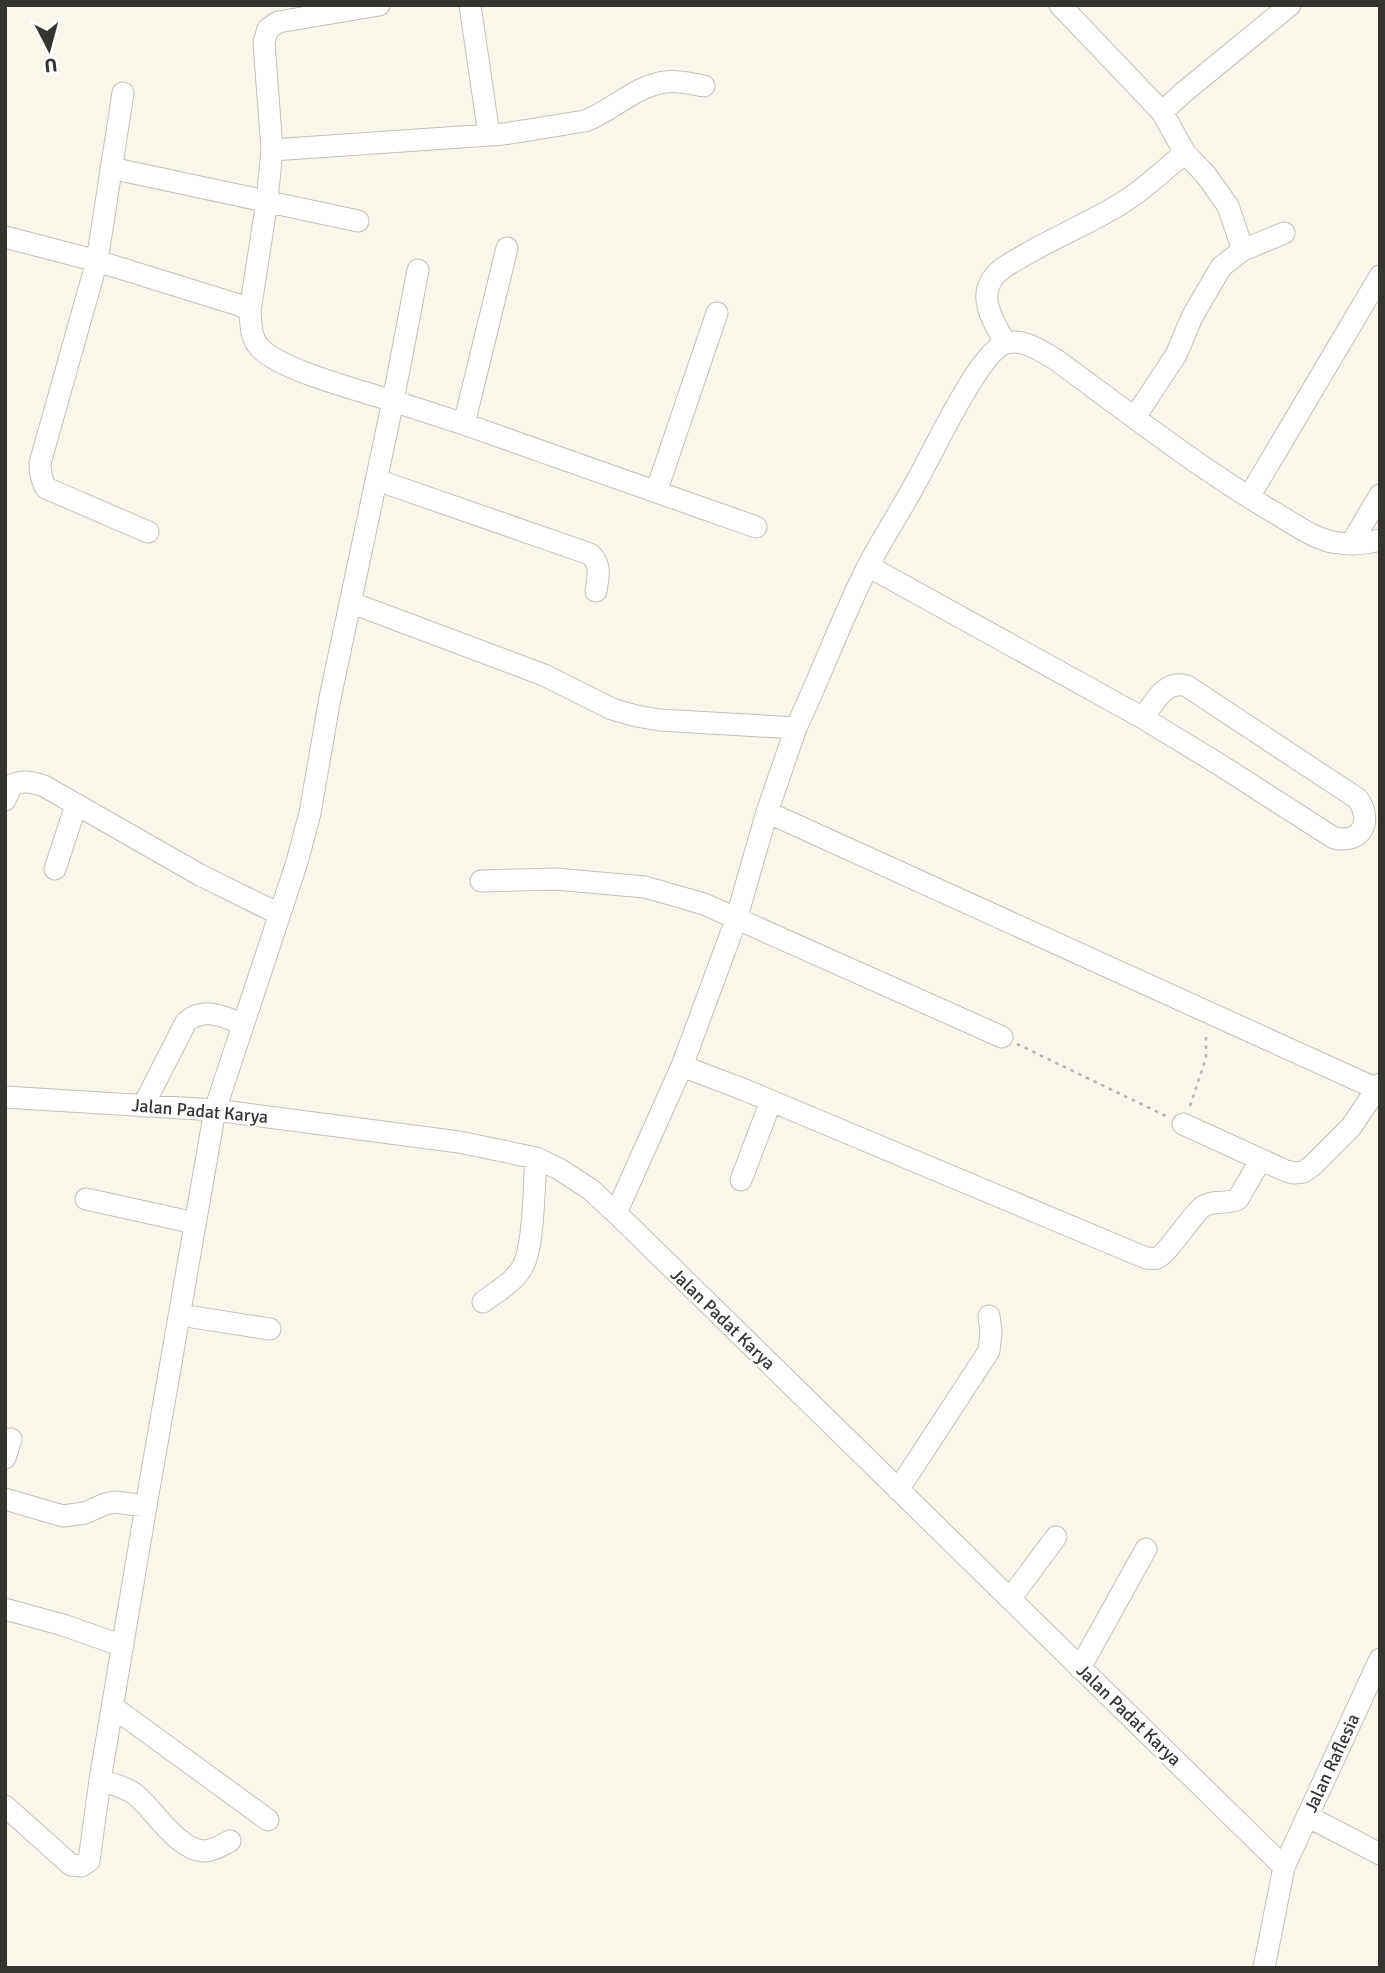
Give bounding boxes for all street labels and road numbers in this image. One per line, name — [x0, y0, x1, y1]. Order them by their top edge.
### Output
street label: Jalan Padat Karya — [131, 1094, 269, 1128]
street label: Jalan Padat Karya — [666, 1264, 780, 1374]
street label: Jalan Padat Karya — [1072, 1660, 1186, 1770]
street label: Jalan Raflesia — [1300, 1710, 1364, 1816]

